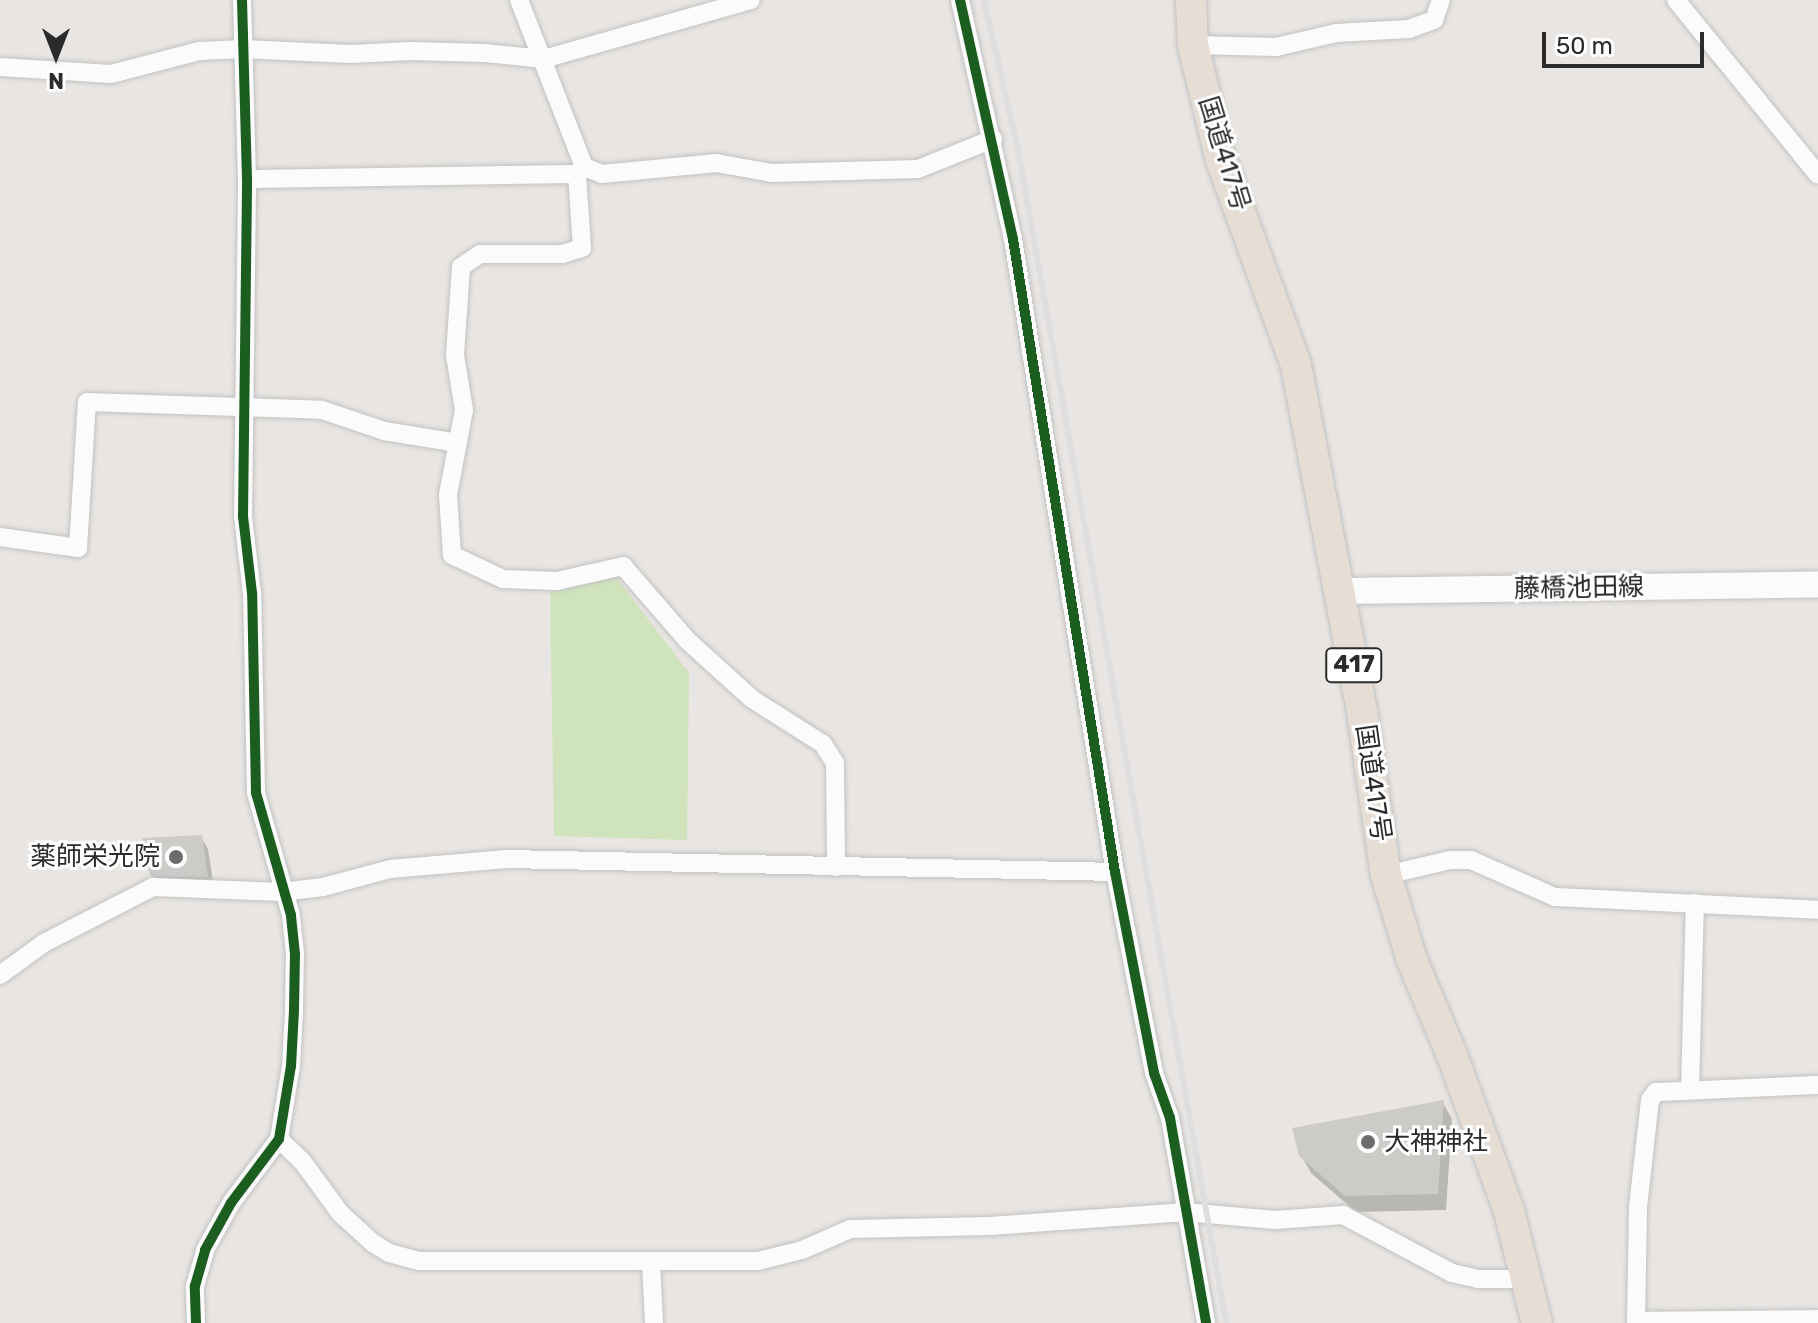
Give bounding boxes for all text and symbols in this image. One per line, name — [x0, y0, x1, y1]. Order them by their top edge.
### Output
north arrow — [16, 16, 96, 96]
scale bar — [1546, 16, 1708, 66]
text: 50 m — [1556, 32, 1613, 60]
text: N — [48, 67, 64, 94]
street label: 国道417号 — [1192, 93, 1256, 215]
street label: 藤橋池田線 — [1514, 571, 1644, 605]
road number: 417 — [1324, 645, 1384, 685]
street label: 国道417号 — [1349, 722, 1397, 844]
place label: 薬師栄光院 — [30, 841, 160, 873]
marker: 薬師栄光院 — [167, 848, 185, 866]
place label: 大神神社 — [1384, 1126, 1488, 1158]
marker: 大神神社 — [1359, 1133, 1377, 1151]

